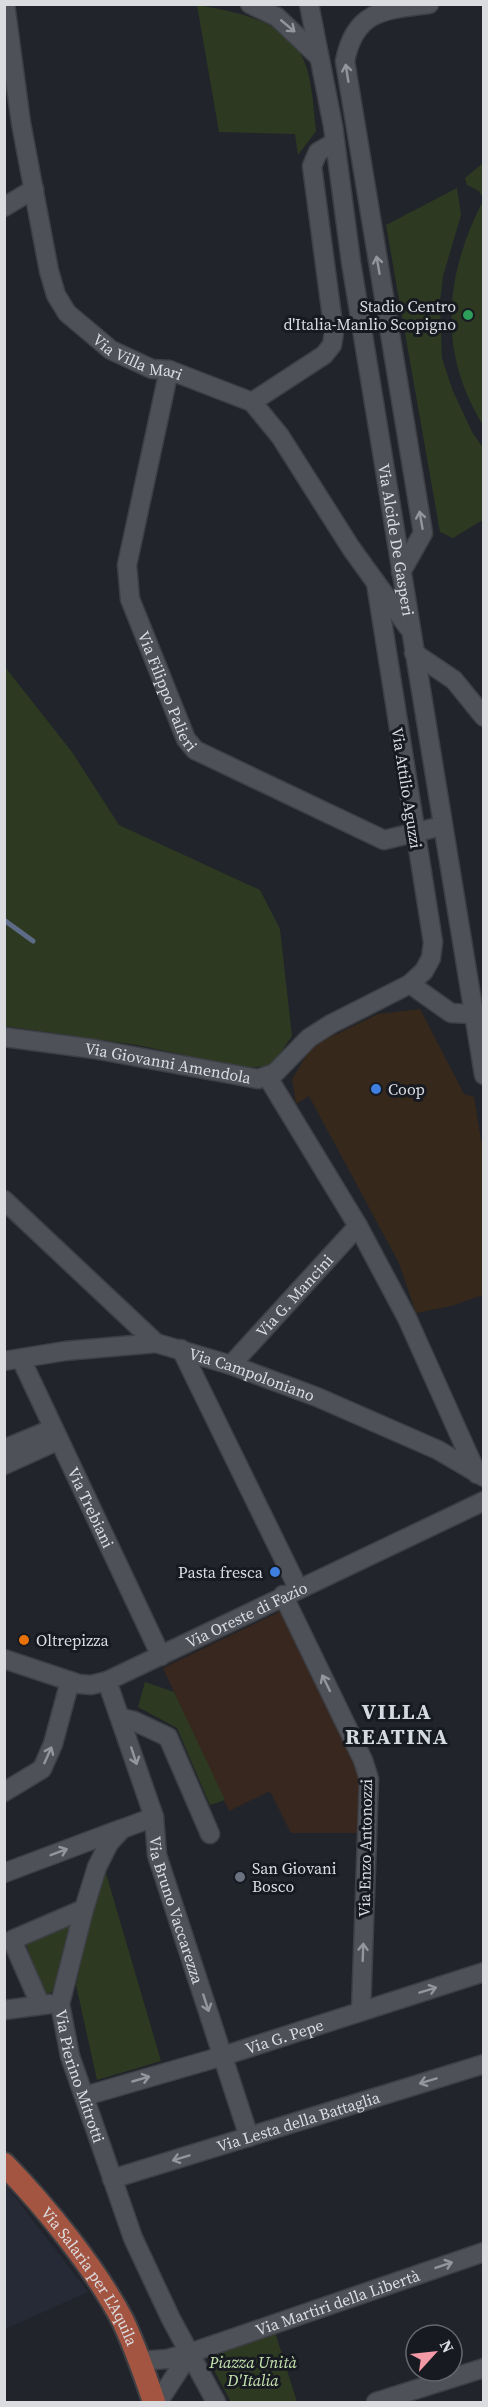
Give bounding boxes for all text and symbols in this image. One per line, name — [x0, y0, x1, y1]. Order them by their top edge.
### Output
one-way arrow — [280, 20, 296, 33]
one-way arrow — [341, 63, 352, 83]
one-way arrow — [373, 256, 384, 276]
place label: Stadio Centro d'Italia-Manlio Scopigno — [283, 295, 456, 335]
marker: Stadio Centro d'Italia-Manlio Scopigno — [461, 308, 475, 322]
street label: Via Villa Mari — [88, 328, 186, 385]
street label: Via Alcide De Gasperi — [373, 462, 420, 618]
one-way arrow — [415, 510, 426, 530]
street label: Via Filippo Palieri — [133, 628, 203, 756]
street label: Via Attilio Aguzzi — [387, 726, 427, 850]
street label: Via Giovanni Amendola — [83, 1037, 254, 1089]
place label: Coop — [388, 1078, 425, 1100]
marker: Coop — [369, 1082, 383, 1096]
street label: Via G. Mancini — [251, 1249, 338, 1342]
street label: Via Campoloniano — [186, 1342, 318, 1406]
street label: Via Trebiani — [62, 1463, 120, 1552]
place label: Pasta fresca — [178, 1561, 264, 1583]
marker: Pasta fresca — [268, 1565, 282, 1579]
street label: Via Oreste di Fazio — [182, 1576, 311, 1653]
place label: Oltrepizza — [36, 1629, 110, 1651]
marker: Oltrepizza — [17, 1633, 31, 1647]
one-way arrow — [319, 1674, 331, 1692]
district label: VILLA REATINA — [345, 1696, 449, 1751]
one-way arrow — [129, 1746, 140, 1765]
one-way arrow — [42, 1747, 54, 1765]
street label: Via Enzo Antonozzi — [353, 1779, 377, 1917]
street label: Via Bruno Vaccarezza — [145, 1835, 210, 1987]
one-way arrow — [49, 1846, 68, 1857]
place label: San Giovani Bosco — [252, 1857, 337, 1897]
marker: San Giovani Bosco — [233, 1870, 247, 1884]
one-way arrow — [358, 1943, 369, 1963]
one-way arrow — [418, 1984, 437, 1995]
one-way arrow — [201, 1993, 212, 2012]
street label: Via Pierino Mitrotti — [50, 2008, 110, 2146]
street label: Via G. Pepe — [242, 2013, 326, 2059]
one-way arrow — [131, 2073, 150, 2084]
one-way arrow — [419, 2077, 438, 2088]
street label: Via Lesta della Battaglia — [214, 2086, 383, 2157]
one-way arrow — [172, 2153, 191, 2164]
street label: Via Salaria per L'Aquila — [36, 2202, 144, 2350]
one-way arrow — [434, 2259, 453, 2270]
street label: Via Martiri della Libertà — [253, 2264, 423, 2341]
north arrow — [404, 2323, 464, 2383]
text: N — [435, 2336, 460, 2357]
park label: Piazza Unità D'Italia — [208, 2351, 297, 2391]

